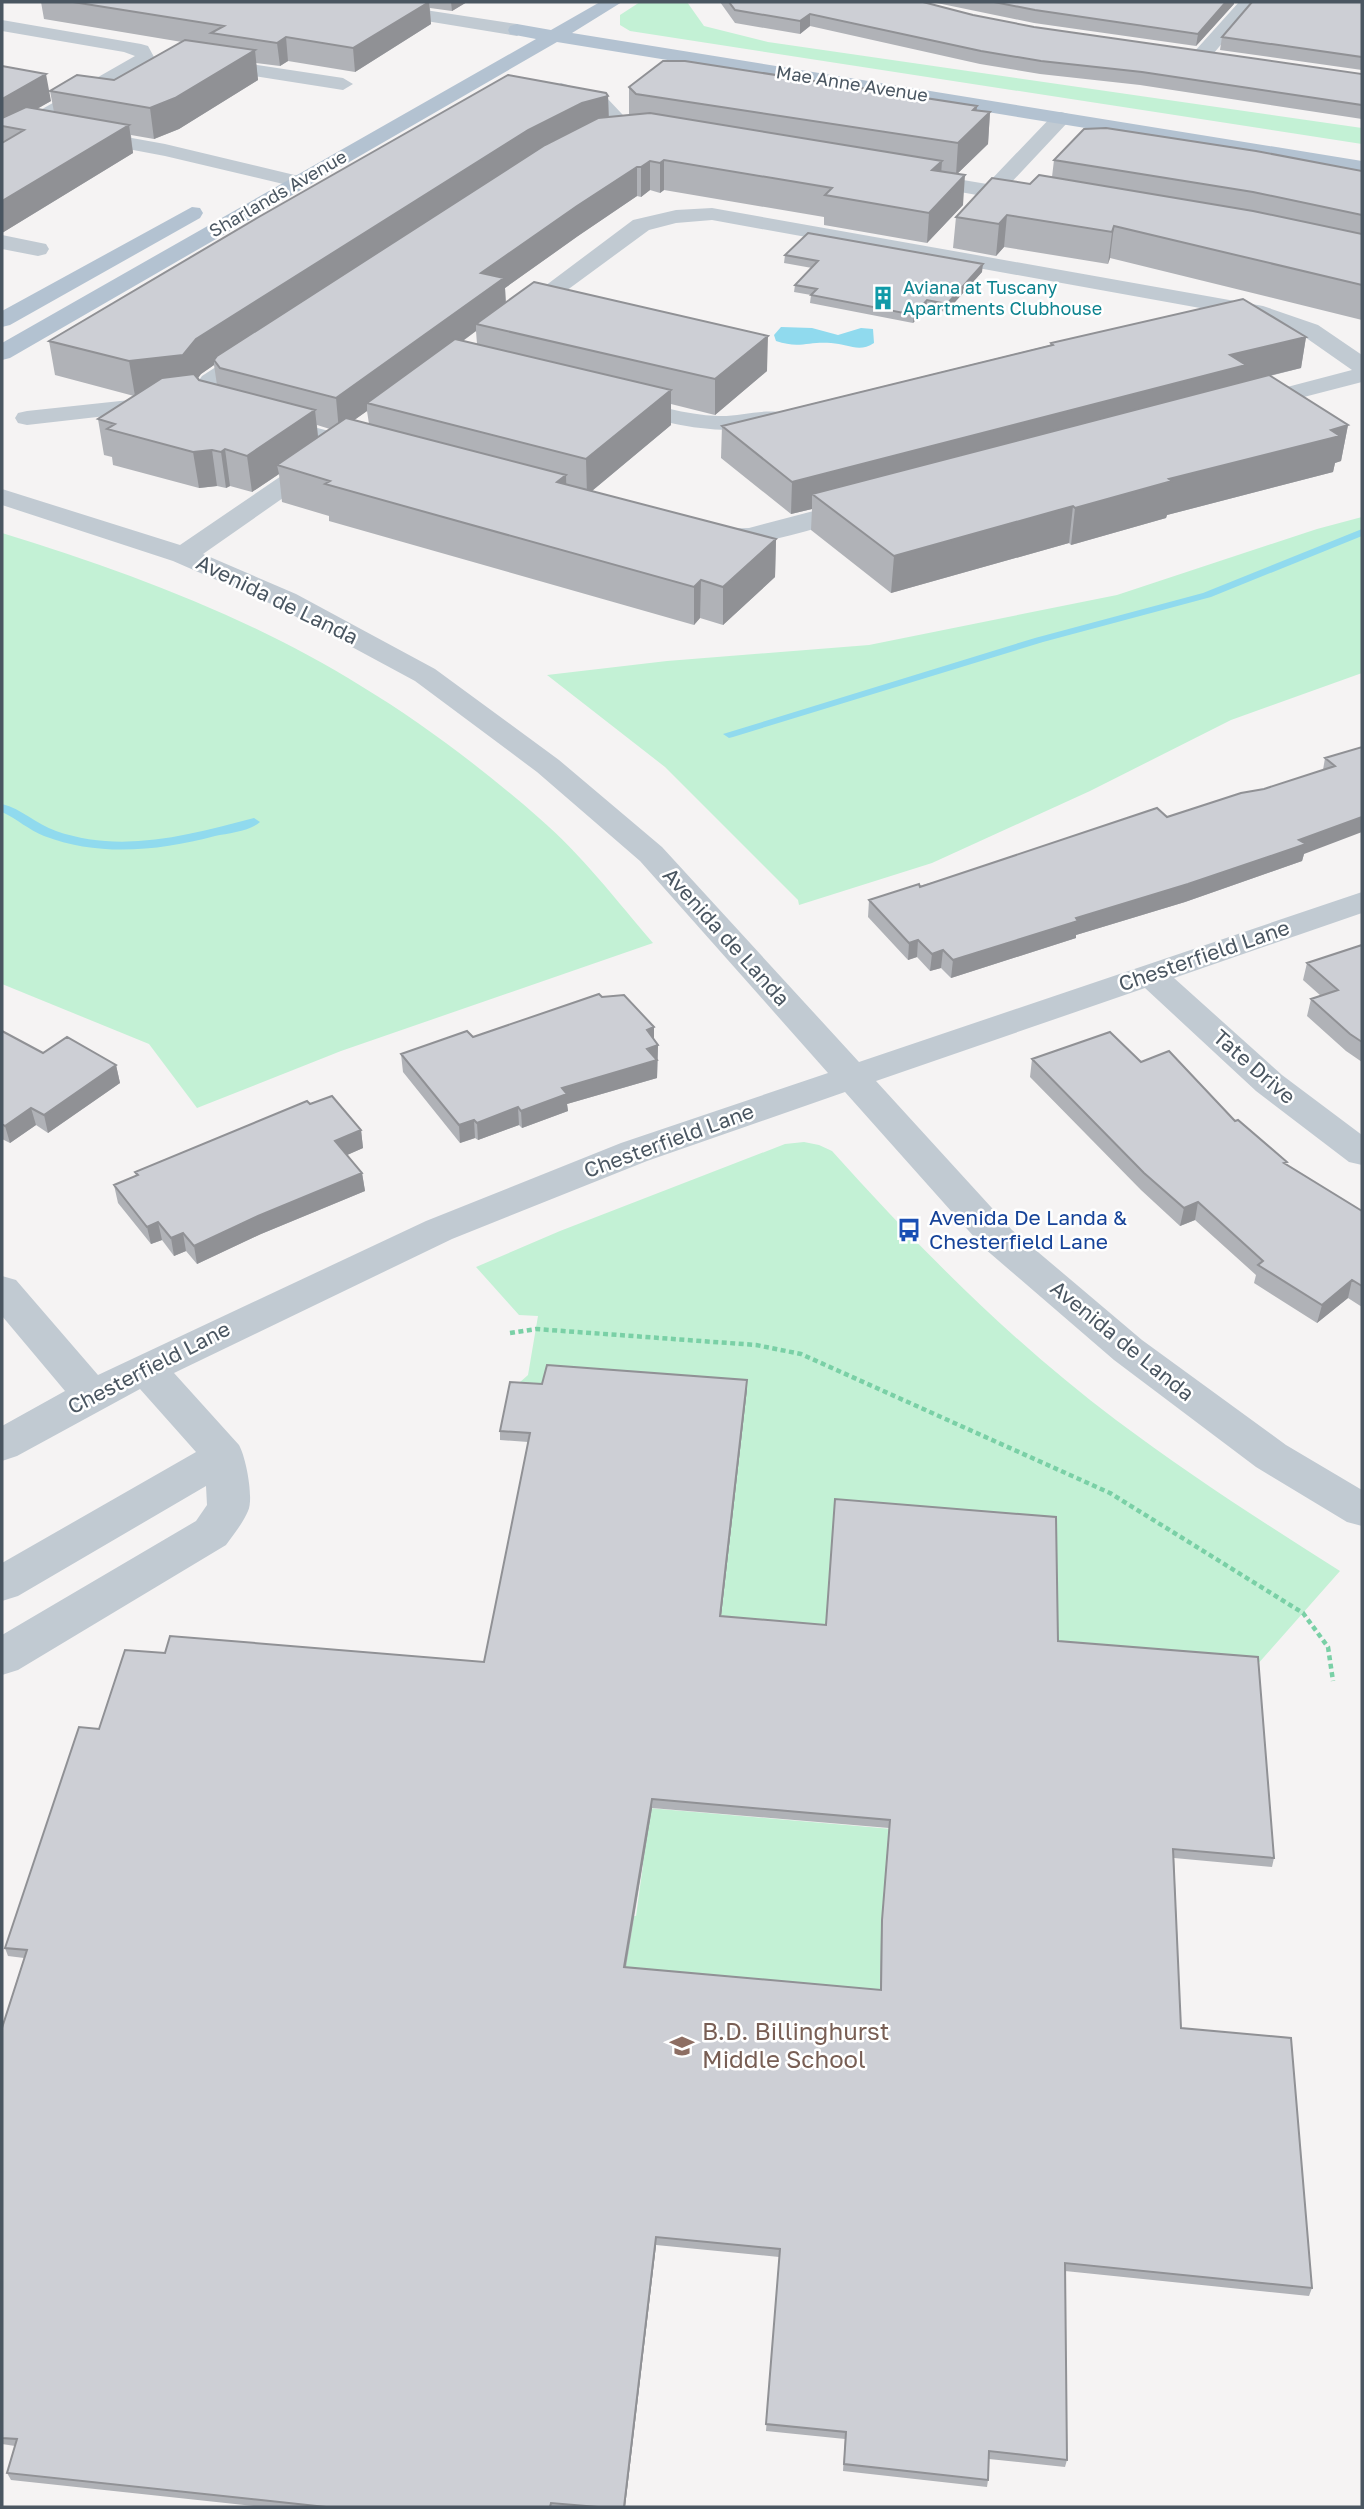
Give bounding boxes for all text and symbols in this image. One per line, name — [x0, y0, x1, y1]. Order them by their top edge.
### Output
street label: Mae Anne Avenue — [775, 60, 930, 106]
street label: Sharlands Avenue — [205, 145, 350, 242]
place label: Aviana at Tuscany Apartments Clubhouse — [903, 276, 1102, 319]
building icon: Aviana at Tuscany Apartments Clubhouse — [869, 284, 897, 312]
street label: Avenida de Landa — [192, 549, 363, 650]
street label: Avenida de Landa — [658, 862, 796, 1011]
street label: Chesterfield Lane — [1115, 914, 1293, 996]
street label: Tate Drive — [1208, 1023, 1301, 1109]
street label: Chesterfield Lane — [580, 1097, 757, 1183]
place label: Avenida De Landa & Chesterfield Lane — [929, 1204, 1127, 1254]
bus stop icon: Avenida De Landa & Chesterfield Lane — [895, 1216, 923, 1244]
street label: Avenida de Landa — [1046, 1274, 1200, 1406]
street label: Chesterfield Lane — [63, 1315, 234, 1419]
place label: B.D. Billinghurst Middle School — [702, 2016, 889, 2073]
school or university icon: B.D. Billinghurst Middle School — [668, 2032, 696, 2060]

